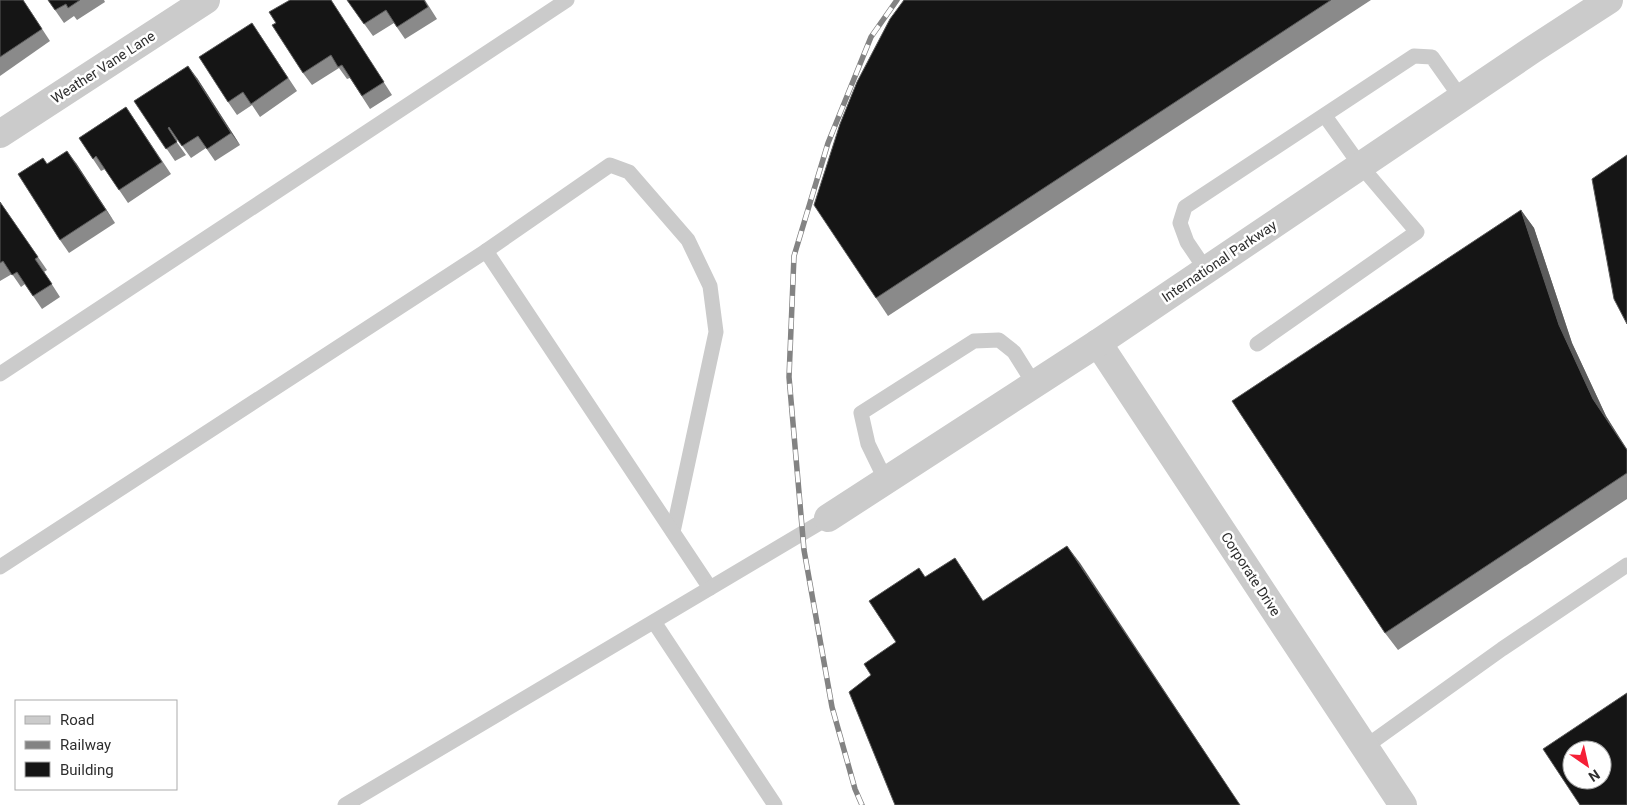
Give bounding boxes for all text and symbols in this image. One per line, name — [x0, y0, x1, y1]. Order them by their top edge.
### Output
street label: Weather Vane Lane — [48, 28, 158, 106]
street label: International Parkway — [1159, 216, 1280, 305]
street label: Corporate Drive — [1218, 529, 1284, 619]
legend — [15, 700, 178, 790]
text: Road — [60, 711, 94, 729]
text: Railway — [60, 736, 111, 754]
north arrow — [1562, 740, 1612, 790]
text: Building — [60, 761, 114, 779]
text: N — [1586, 766, 1603, 785]

